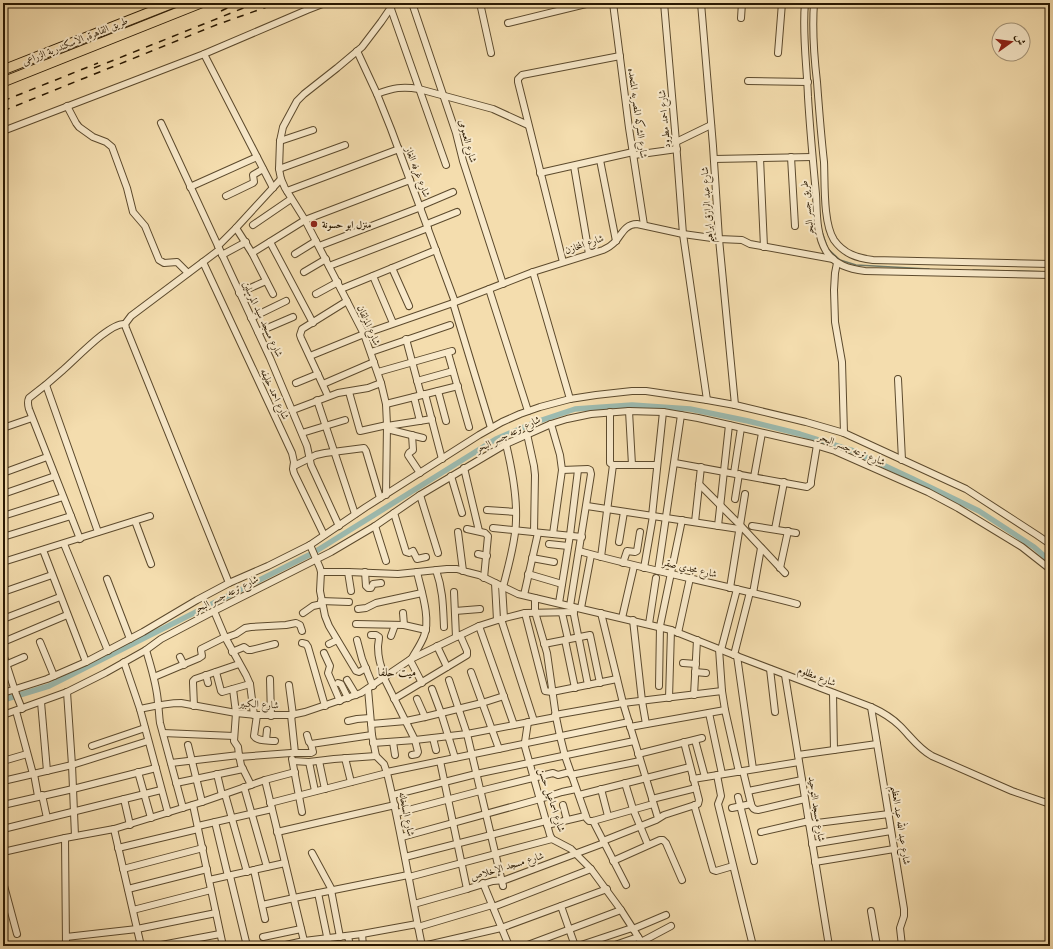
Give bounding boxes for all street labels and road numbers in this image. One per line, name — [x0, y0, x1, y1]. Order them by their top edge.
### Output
street label: طريق القاهرة, الاسكندرية الزراعى — [20, 14, 130, 68]
street label: شارع الشركه المصريه المتحده — [622, 67, 651, 160]
street label: شارع احمد مطرود — [655, 89, 676, 149]
street label: شارع العمومى — [453, 118, 480, 165]
street label: شارع غرفه الغاز — [399, 144, 434, 200]
street label: شارع عبد الرازق ابراهيم — [698, 166, 720, 244]
street label: طريق جسر البحر — [797, 179, 817, 237]
street label: شارع المخازن — [563, 231, 607, 260]
street label: شارع مسجد سيد المرسلين — [237, 279, 286, 361]
street label: شارع المزلقان — [352, 303, 384, 349]
street label: شارع احمد خليفه — [255, 366, 293, 423]
street label: شارع ترعه جسر البحر — [472, 412, 544, 459]
street label: شارع ترعه جسر البحر — [815, 429, 888, 471]
street label: شارع مجدي صقر — [660, 555, 719, 584]
street label: شارع ترعه جسر البحر — [191, 572, 262, 619]
street label: شارع مظلوم — [795, 663, 838, 692]
street label: شارع الكبير — [238, 696, 279, 715]
street label: شارع اسماعيل حسن — [533, 767, 569, 835]
street label: شارع مسجد التوحيد — [802, 775, 829, 843]
street label: شارع عبد الله عبد العظيم — [884, 784, 915, 867]
street label: شارع السلخانه — [393, 791, 418, 838]
street label: شارع مسجد الإخلاص — [469, 849, 546, 886]

